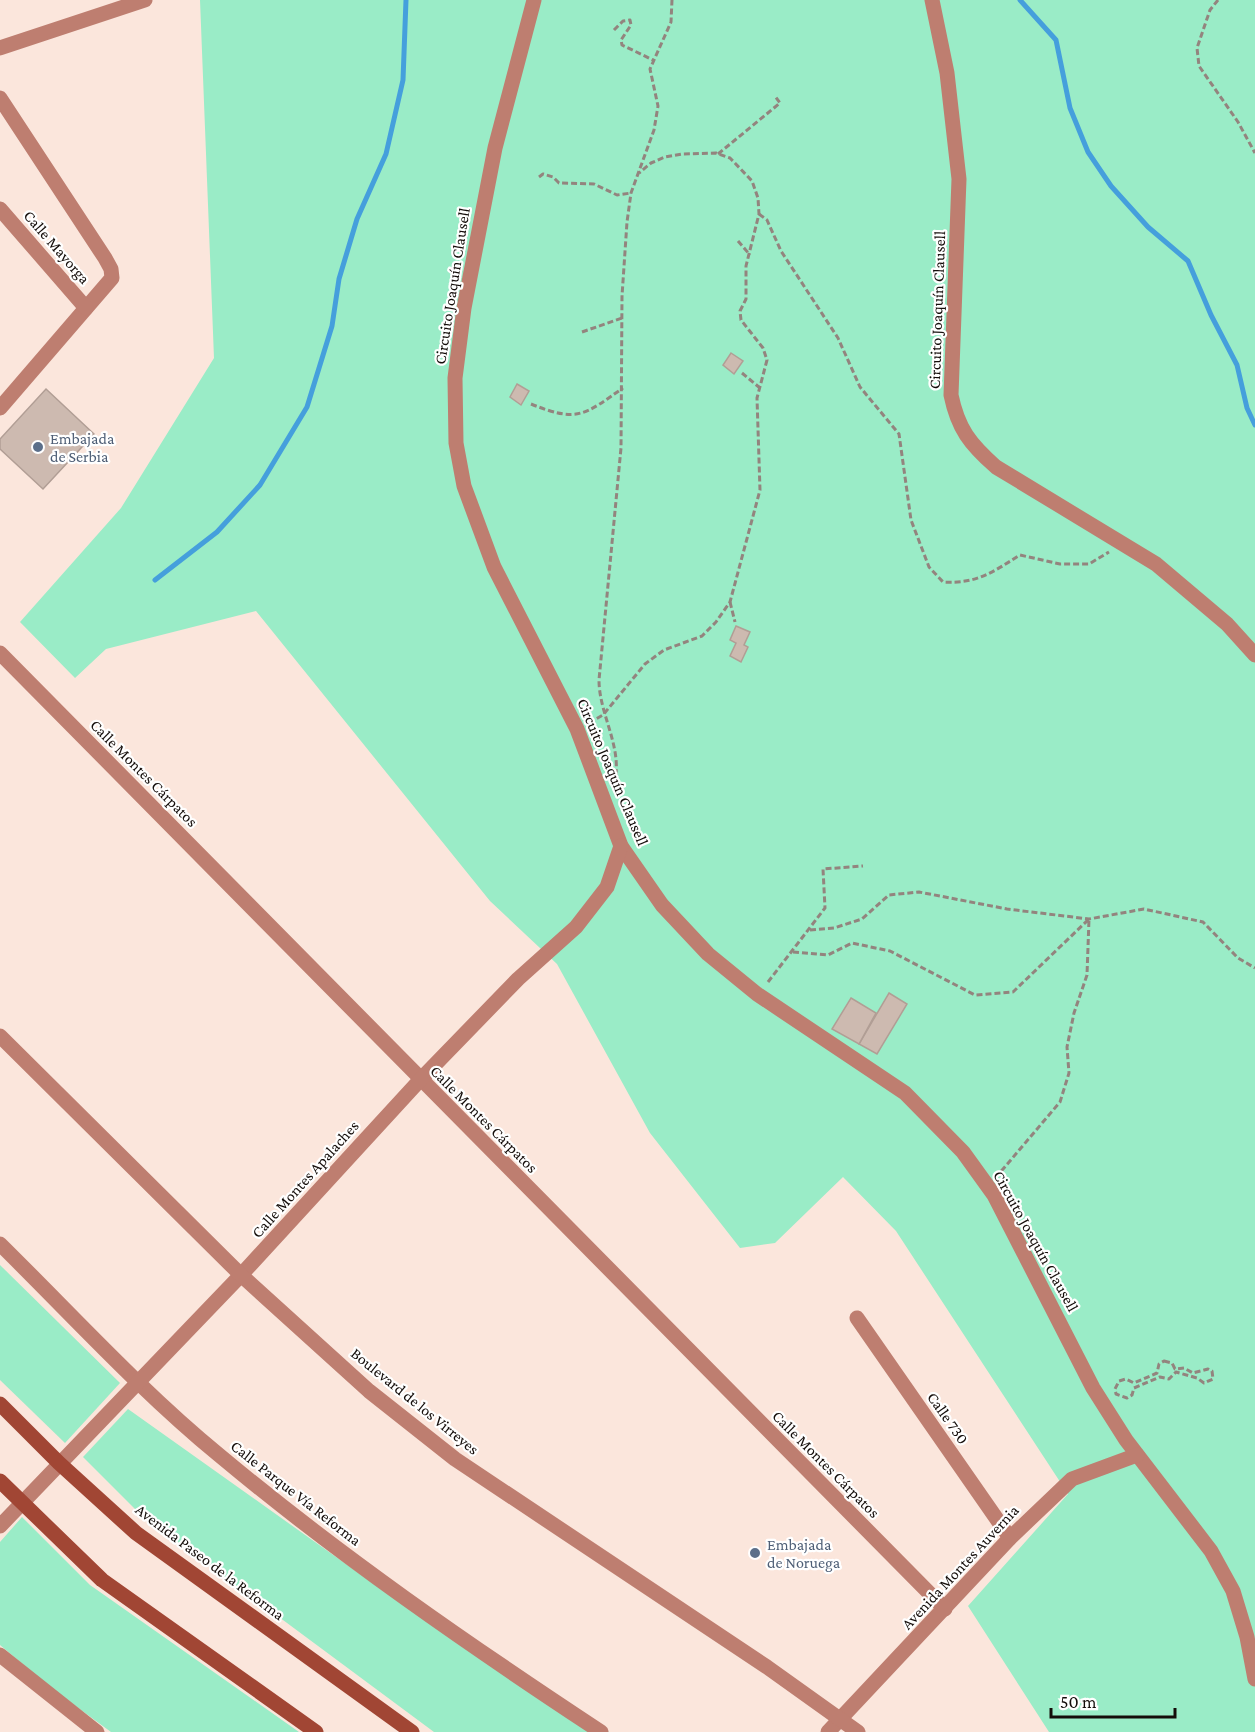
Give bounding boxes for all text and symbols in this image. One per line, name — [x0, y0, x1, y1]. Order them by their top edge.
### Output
street label: Calle Mayorga — [20, 207, 94, 288]
street label: Circuito Joaquín Clausell — [431, 207, 474, 366]
street label: Circuito Joaquín Clausell — [926, 231, 949, 389]
place label: Embajada de Serbia — [50, 430, 115, 465]
marker: Embajada de Serbia — [31, 440, 45, 454]
street label: Circuito Joaquín Clausell — [573, 696, 652, 849]
street label: Calle Montes Cárpatos — [86, 716, 201, 831]
street label: Calle Montes Cárpatos — [426, 1062, 541, 1177]
street label: Calle Montes Apalaches — [248, 1117, 363, 1242]
street label: Circuito Joaquín Clausell — [989, 1168, 1082, 1315]
street label: Boulevard de los Virreyes — [347, 1344, 482, 1459]
street label: Calle 730 — [924, 1389, 972, 1447]
street label: Calle Montes Cárpatos — [768, 1407, 883, 1522]
street label: Calle Parque Vía Reforma — [227, 1437, 365, 1550]
street label: Avenida Paseo de la Reforma — [132, 1501, 288, 1624]
street label: Avenida Montes Auvernia — [898, 1501, 1022, 1633]
place label: Embajada de Noruega — [767, 1536, 841, 1572]
marker: Embajada de Noruega — [748, 1546, 762, 1560]
scale bar — [1051, 1681, 1176, 1719]
text: 50 m — [1060, 1692, 1097, 1712]

